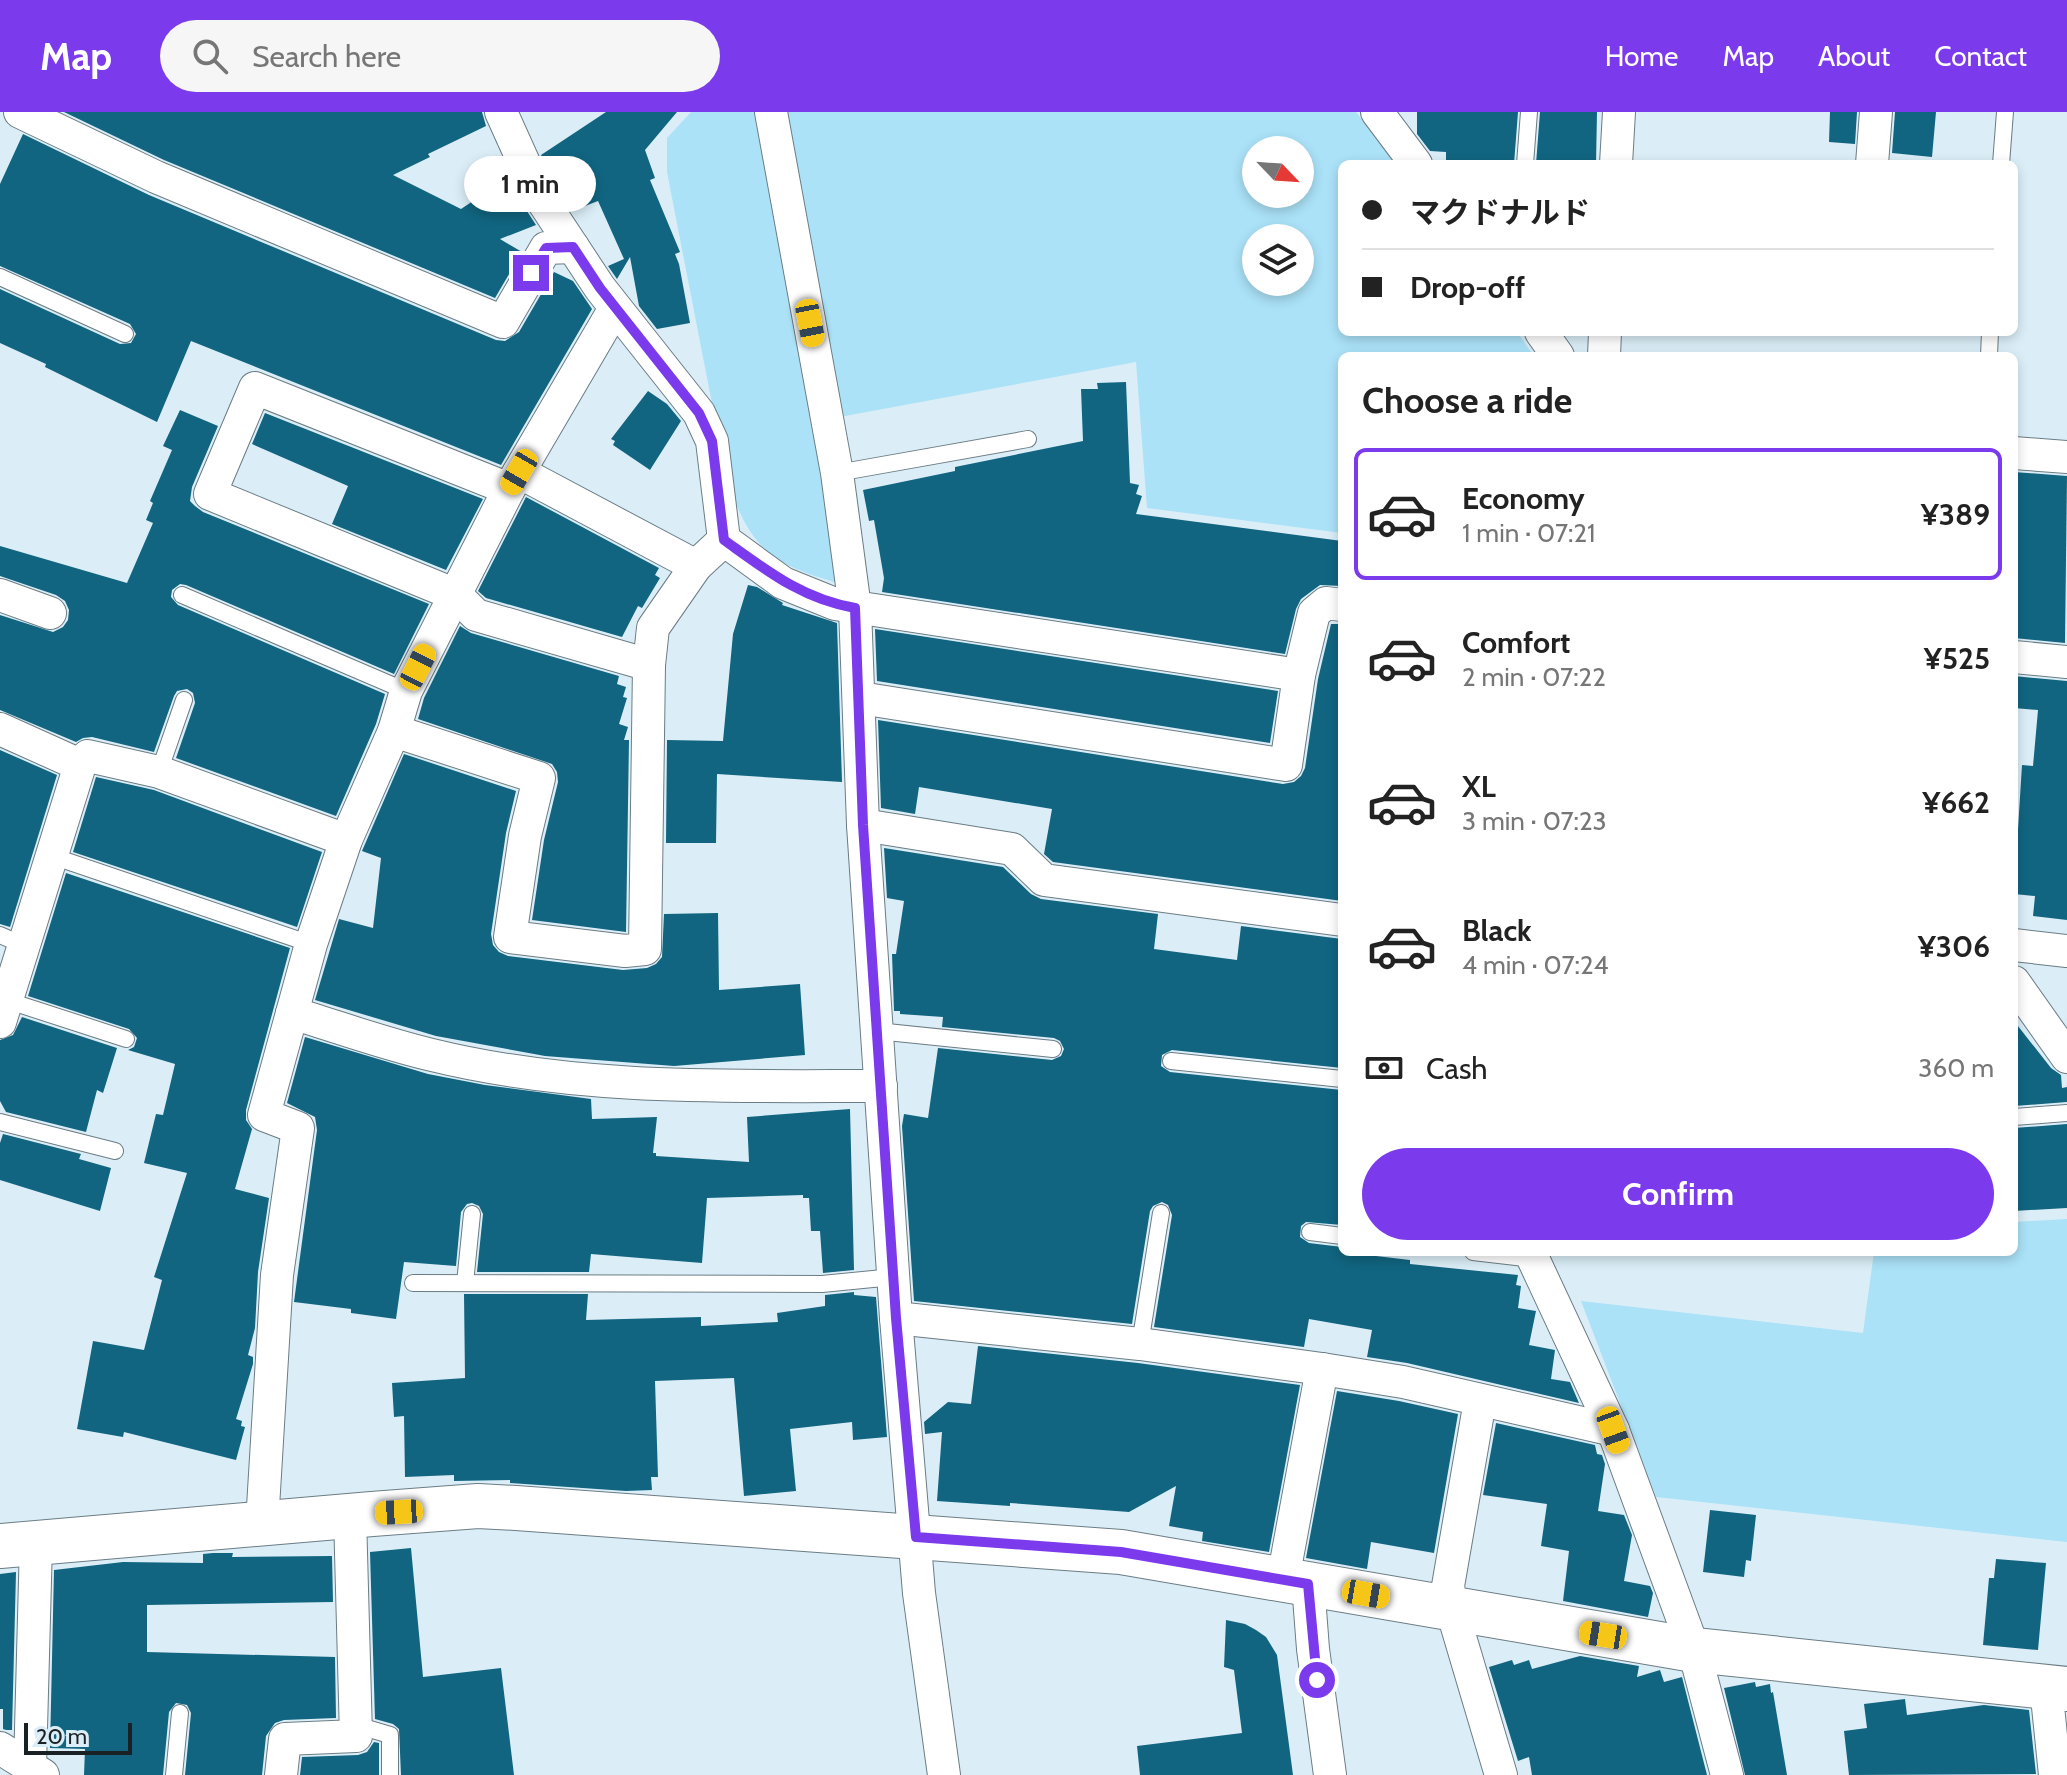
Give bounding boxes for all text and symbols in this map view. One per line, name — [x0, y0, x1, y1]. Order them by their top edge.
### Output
search box — [160, 20, 720, 92]
text: Map — [40, 33, 112, 80]
icon: search — [188, 34, 232, 78]
text: Search here — [252, 38, 401, 75]
text: Home — [1605, 39, 1678, 73]
text: Map — [1722, 39, 1774, 73]
text: About — [1818, 39, 1890, 73]
text: Contact — [1934, 39, 2027, 73]
north arrow — [1242, 136, 1314, 208]
map controls — [1242, 136, 1314, 296]
callout: 1 min — [465, 157, 597, 213]
text: 1 min — [501, 168, 559, 200]
text: マクドナルド — [1410, 194, 1590, 231]
button: layers — [1242, 224, 1314, 296]
route end — [513, 255, 549, 291]
text: Drop-off — [1410, 269, 1525, 306]
car — [794, 297, 826, 349]
text: Choose a ride — [1362, 378, 1572, 422]
car — [497, 445, 541, 499]
icon: car — [1366, 478, 1438, 550]
text: Economy — [1462, 480, 1585, 517]
text: ¥389 — [1921, 496, 1990, 533]
text: 1 min · 07:21 — [1462, 517, 1596, 549]
icon: car — [1366, 622, 1438, 694]
text: Comfort — [1462, 624, 1570, 661]
car — [396, 640, 440, 694]
text: ¥525 — [1924, 640, 1990, 677]
text: 2 min · 07:22 — [1462, 661, 1606, 693]
icon: car — [1366, 766, 1438, 838]
text: XL — [1462, 768, 1496, 805]
text: ¥662 — [1922, 784, 1990, 821]
text: 3 min · 07:23 — [1462, 805, 1607, 837]
icon: car — [1366, 910, 1438, 982]
text: Black — [1462, 912, 1532, 949]
text: ¥306 — [1918, 928, 1990, 965]
text: 4 min · 07:24 — [1462, 949, 1609, 981]
icon: cash — [1362, 1046, 1406, 1090]
text: Cash — [1426, 1050, 1488, 1087]
text: 360 m — [1918, 1052, 1994, 1084]
button: Confirm — [1362, 1148, 1994, 1240]
car — [1594, 1403, 1632, 1457]
car — [374, 1499, 424, 1525]
car — [1340, 1578, 1392, 1610]
car — [1577, 1619, 1629, 1651]
route start — [1299, 1662, 1335, 1698]
scale bar — [24, 1719, 132, 1755]
text: 20 m — [36, 1723, 87, 1750]

